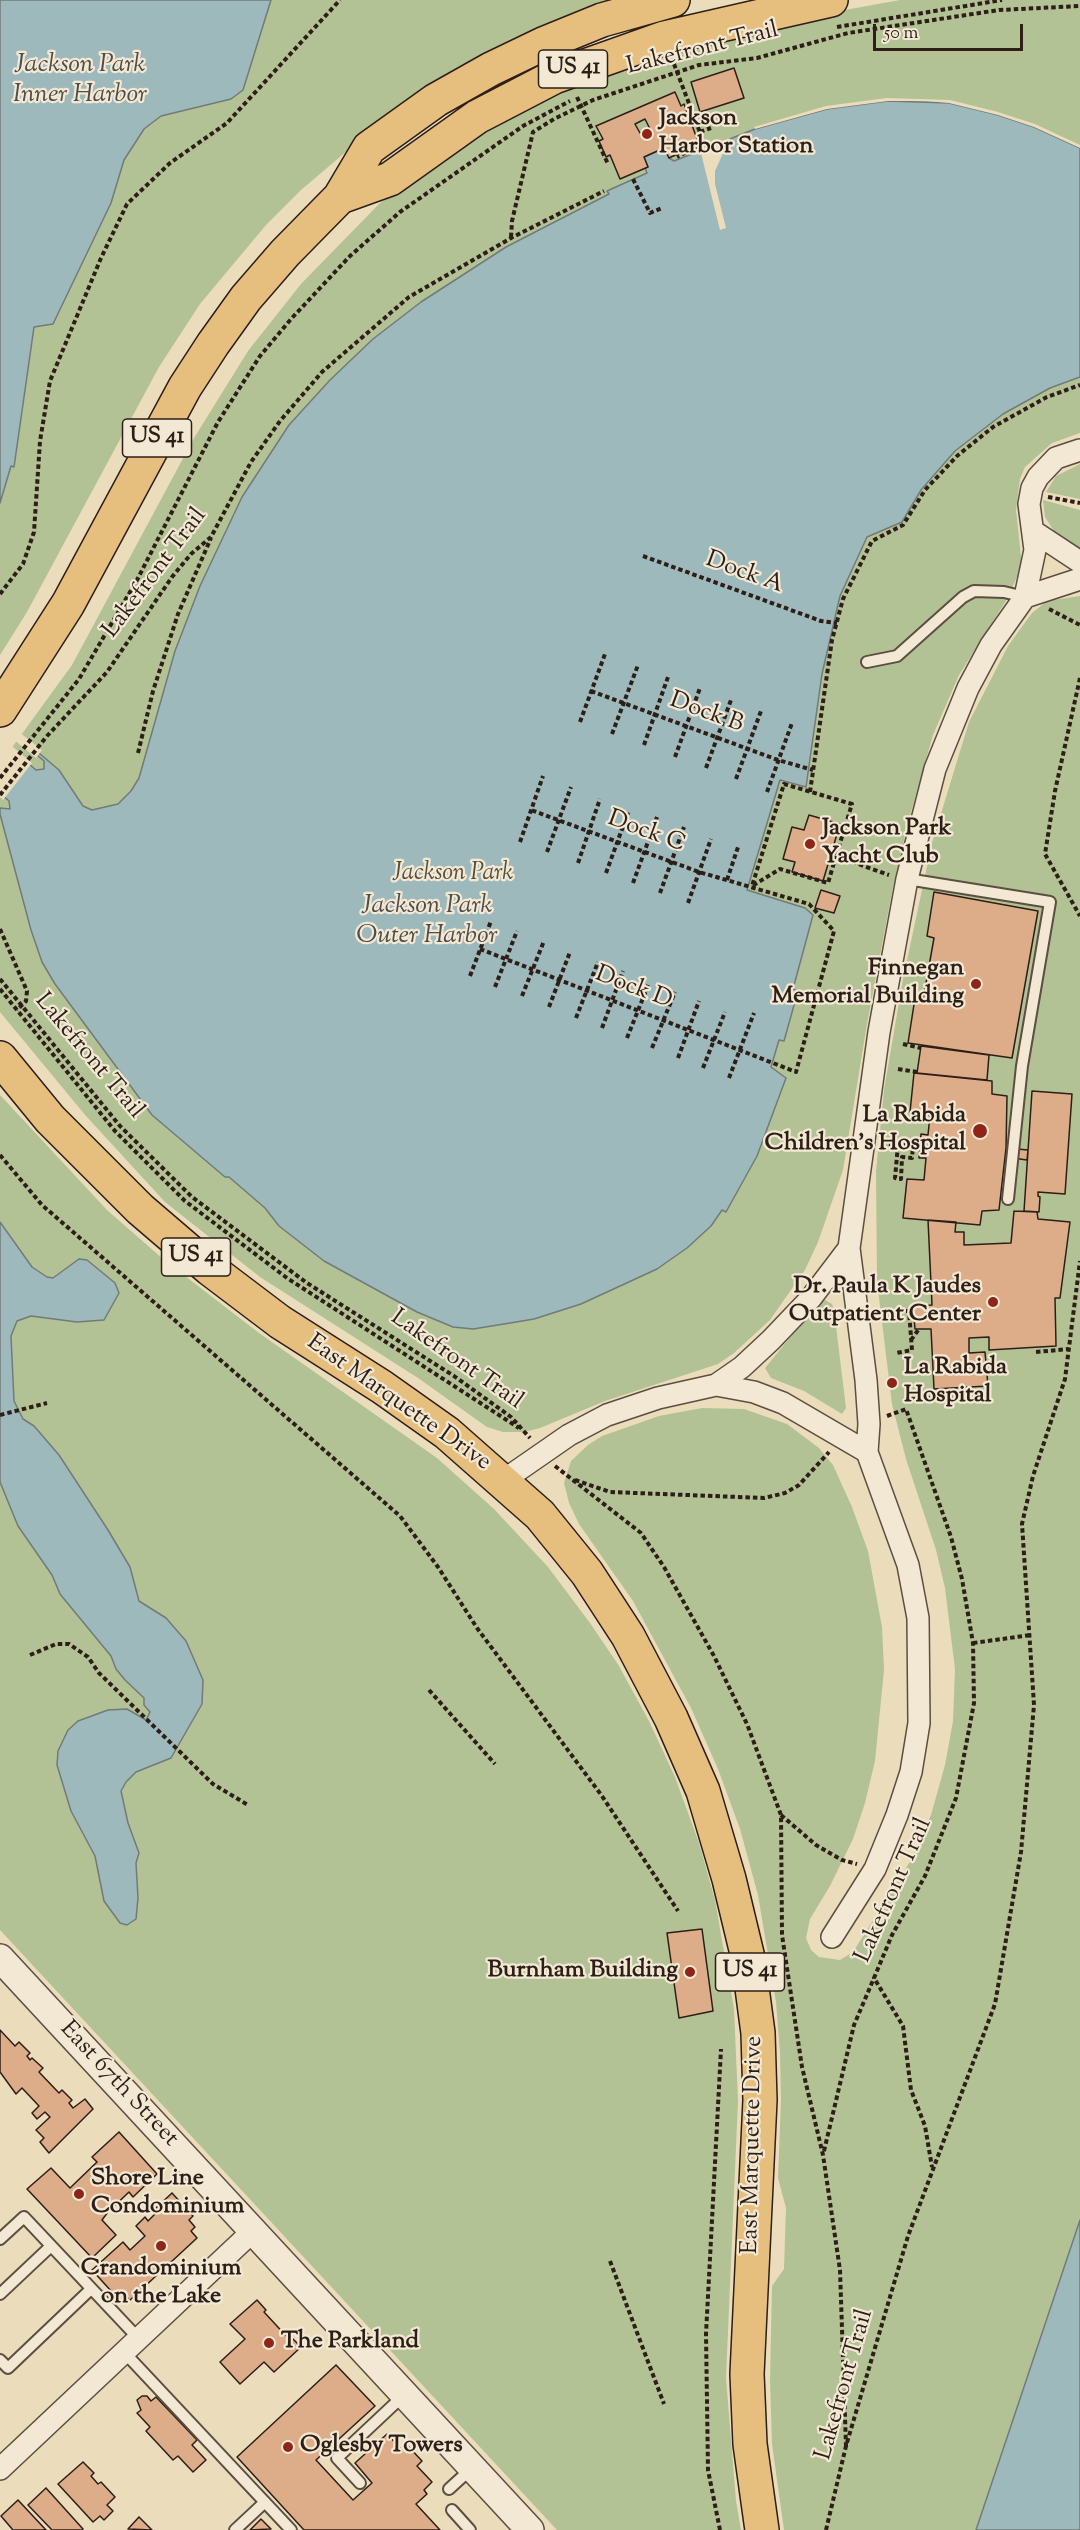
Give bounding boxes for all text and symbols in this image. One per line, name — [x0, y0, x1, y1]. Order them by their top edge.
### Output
scale bar — [876, 12, 1026, 50]
street label: Lakefront Trail — [624, 17, 782, 83]
text: 50 m — [884, 21, 918, 47]
road number: US 41 — [538, 50, 608, 88]
water label: Jackson Park Inner Harbor — [13, 51, 147, 112]
place label: Jackson Harbor Station — [659, 106, 813, 162]
marker: Jackson Harbor Station — [640, 127, 654, 141]
road number: US 41 — [122, 419, 192, 457]
street label: Lakefront Trail — [98, 503, 214, 645]
street label: Dock A — [701, 547, 787, 601]
street label: Dock B — [665, 687, 747, 741]
street label: Dock C — [603, 806, 689, 860]
place label: Jackson Park Yacht Club — [822, 816, 951, 872]
marker: Jackson Park Yacht Club — [803, 837, 817, 851]
park label: Jackson Park — [393, 861, 513, 889]
water label: Jackson Park Outer Harbor — [356, 892, 498, 954]
place label: Finnegan Memorial Building — [771, 956, 964, 1012]
street label: Dock D — [590, 961, 676, 1017]
marker: Finnegan Memorial Building — [969, 977, 983, 991]
street label: Lakefront Trail — [27, 988, 149, 1126]
place label: La Rabida Children's Hospital — [765, 1103, 966, 1159]
marker: La Rabida Children's Hospital — [971, 1122, 989, 1140]
road number: US 41 — [162, 1238, 230, 1276]
place label: Dr. Paula K Jaudes Outpatient Center — [789, 1274, 981, 1330]
marker: Dr. Paula K Jaudes Outpatient Center — [986, 1295, 1000, 1309]
street label: Lakefront Trail — [384, 1305, 528, 1417]
street label: East Marquette Drive — [300, 1330, 496, 1478]
place label: La Rabida Hospital — [904, 1355, 1007, 1411]
marker: La Rabida Hospital — [885, 1376, 899, 1390]
street label: Lakefront Trail — [850, 1814, 940, 1968]
road number: US 41 — [716, 1953, 784, 1991]
place label: Burnham Building — [488, 1958, 678, 1986]
marker: Burnham Building — [683, 1965, 697, 1979]
street label: East 67th Street — [52, 2016, 184, 2154]
street label: East Marquette Drive — [738, 2035, 770, 2255]
place label: Shore Line Condominium — [91, 2166, 244, 2222]
marker: Shore Line Condominium — [72, 2187, 86, 2201]
marker: Crandominium on the Lake — [154, 2239, 168, 2253]
place label: Crandominium on the Lake — [81, 2256, 241, 2312]
street label: Lakefront Trail — [811, 2306, 881, 2464]
place label: The Parkland — [281, 2329, 419, 2357]
marker: The Parkland — [262, 2336, 276, 2350]
place label: Oglesby Towers — [300, 2433, 463, 2461]
marker: Oglesby Towers — [281, 2440, 295, 2454]

